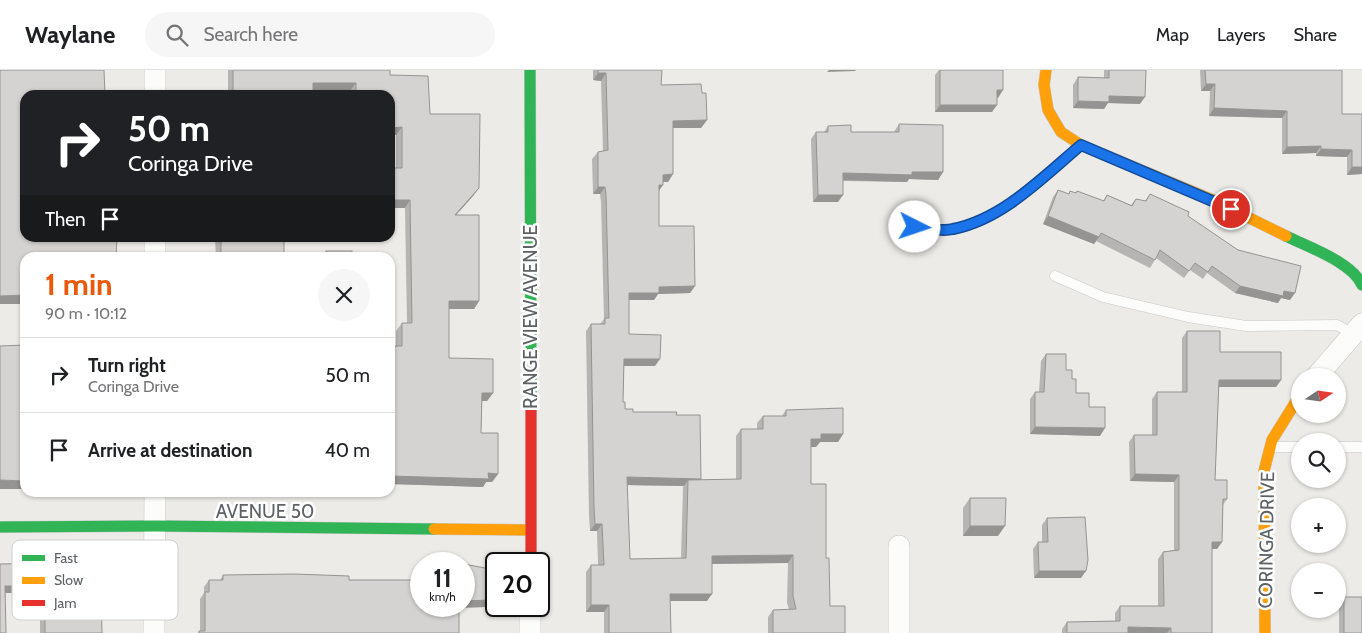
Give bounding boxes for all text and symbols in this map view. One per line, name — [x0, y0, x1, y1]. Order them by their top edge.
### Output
search box — [145, 12, 495, 57]
text: Waylane — [25, 20, 115, 49]
icon: search — [163, 21, 191, 49]
text: Search here — [203, 23, 298, 46]
text: Map — [1156, 24, 1189, 46]
text: Layers — [1217, 24, 1266, 46]
text: Share — [1294, 24, 1337, 46]
text: 50 m — [128, 107, 210, 150]
icon: right — [45, 110, 110, 175]
text: Coringa Drive — [128, 150, 253, 177]
pin — [1210, 188, 1252, 230]
icon: arrive — [1217, 195, 1245, 223]
position arrow — [888, 200, 940, 252]
icon: arrive — [96, 205, 124, 233]
text: Then — [45, 208, 86, 231]
street label: RANGE VIEW AVENUE — [519, 225, 542, 409]
text: 1 min — [45, 266, 113, 303]
button: close — [318, 269, 370, 321]
text: 90 m · 10:12 — [45, 304, 127, 323]
text: Turn right — [88, 354, 166, 377]
icon: right — [45, 361, 73, 389]
text: 50 m — [326, 364, 370, 387]
north arrow — [1291, 368, 1346, 422]
map controls — [1291, 368, 1346, 618]
text: Coringa Drive — [88, 377, 179, 396]
button: search — [1291, 433, 1346, 488]
icon: arrive — [45, 436, 73, 464]
text: Arrive at destination — [88, 439, 252, 462]
text: 40 m — [325, 439, 370, 462]
street label: CORINGA DRIVE — [1254, 471, 1279, 609]
button: + — [1291, 498, 1346, 553]
street label: AVENUE 50 — [216, 500, 314, 523]
legend — [12, 540, 178, 620]
text: Fast — [54, 549, 78, 567]
speed limit sign: 20 — [485, 552, 550, 617]
text: 11 — [433, 563, 452, 593]
button: − — [1291, 563, 1346, 618]
text: Slow — [54, 571, 83, 589]
text: km/h — [429, 589, 456, 604]
text: Jam — [53, 594, 76, 612]

